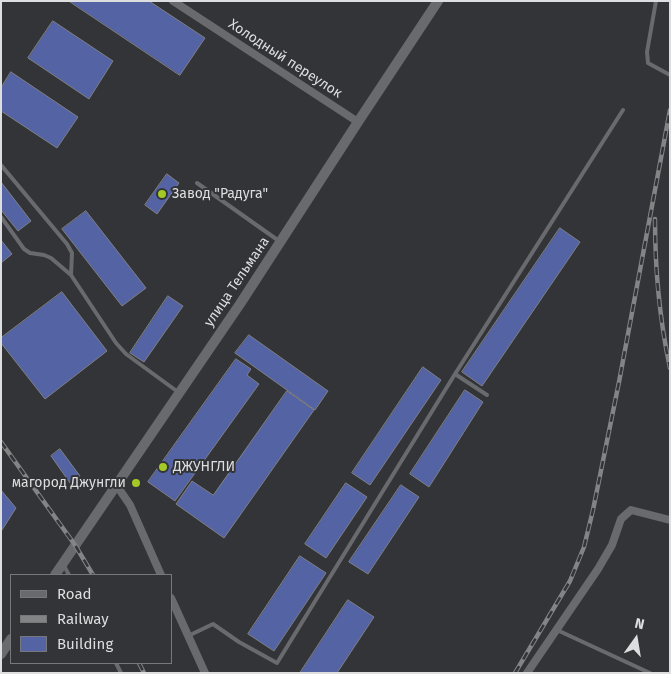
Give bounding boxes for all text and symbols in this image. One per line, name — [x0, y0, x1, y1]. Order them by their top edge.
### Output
street label: Холодный переулок — [225, 16, 345, 102]
place label: Завод "Радуга" — [172, 186, 268, 202]
marker: Завод "Радуга" — [156, 188, 168, 200]
street label: улица Тельмана — [201, 234, 273, 330]
place label: ДЖУНГЛИ — [173, 459, 235, 475]
marker: ДЖУНГЛИ — [157, 461, 169, 473]
place label: магород Джунгли — [12, 475, 126, 491]
marker: магород Джунгли — [130, 477, 142, 489]
legend — [10, 574, 172, 664]
text: Road — [57, 585, 92, 603]
text: Railway — [57, 610, 109, 628]
north arrow — [611, 614, 661, 664]
text: N — [633, 615, 646, 633]
text: Building — [57, 635, 113, 653]

